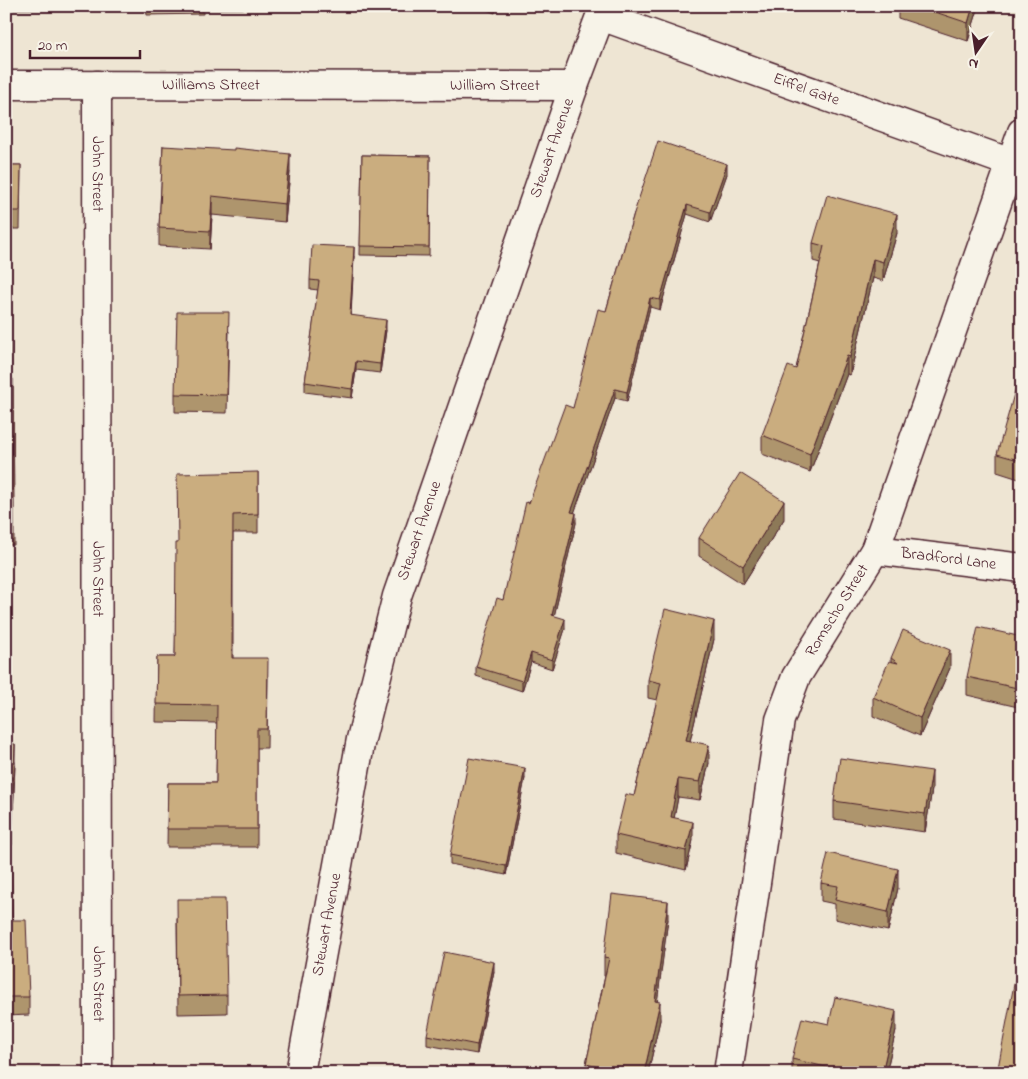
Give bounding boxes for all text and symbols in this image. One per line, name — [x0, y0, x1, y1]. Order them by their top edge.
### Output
scale bar — [30, 28, 140, 60]
north arrow — [950, 28, 1000, 78]
text: 20 m — [38, 35, 68, 57]
text: N — [966, 52, 980, 74]
street label: Eiffel Gate — [770, 67, 844, 113]
street label: Williams Street — [162, 73, 261, 97]
street label: William Street — [450, 74, 541, 98]
street label: Stewart Avenue — [524, 94, 581, 201]
street label: John Street — [85, 136, 109, 212]
street label: Stewart Avenue — [391, 477, 448, 584]
street label: John Street — [85, 541, 110, 617]
street label: Bradford Lane — [898, 541, 998, 577]
street label: Romscho Street — [799, 559, 876, 662]
street label: Stewart Avenue — [306, 870, 348, 978]
street label: John Street — [86, 946, 110, 1022]

